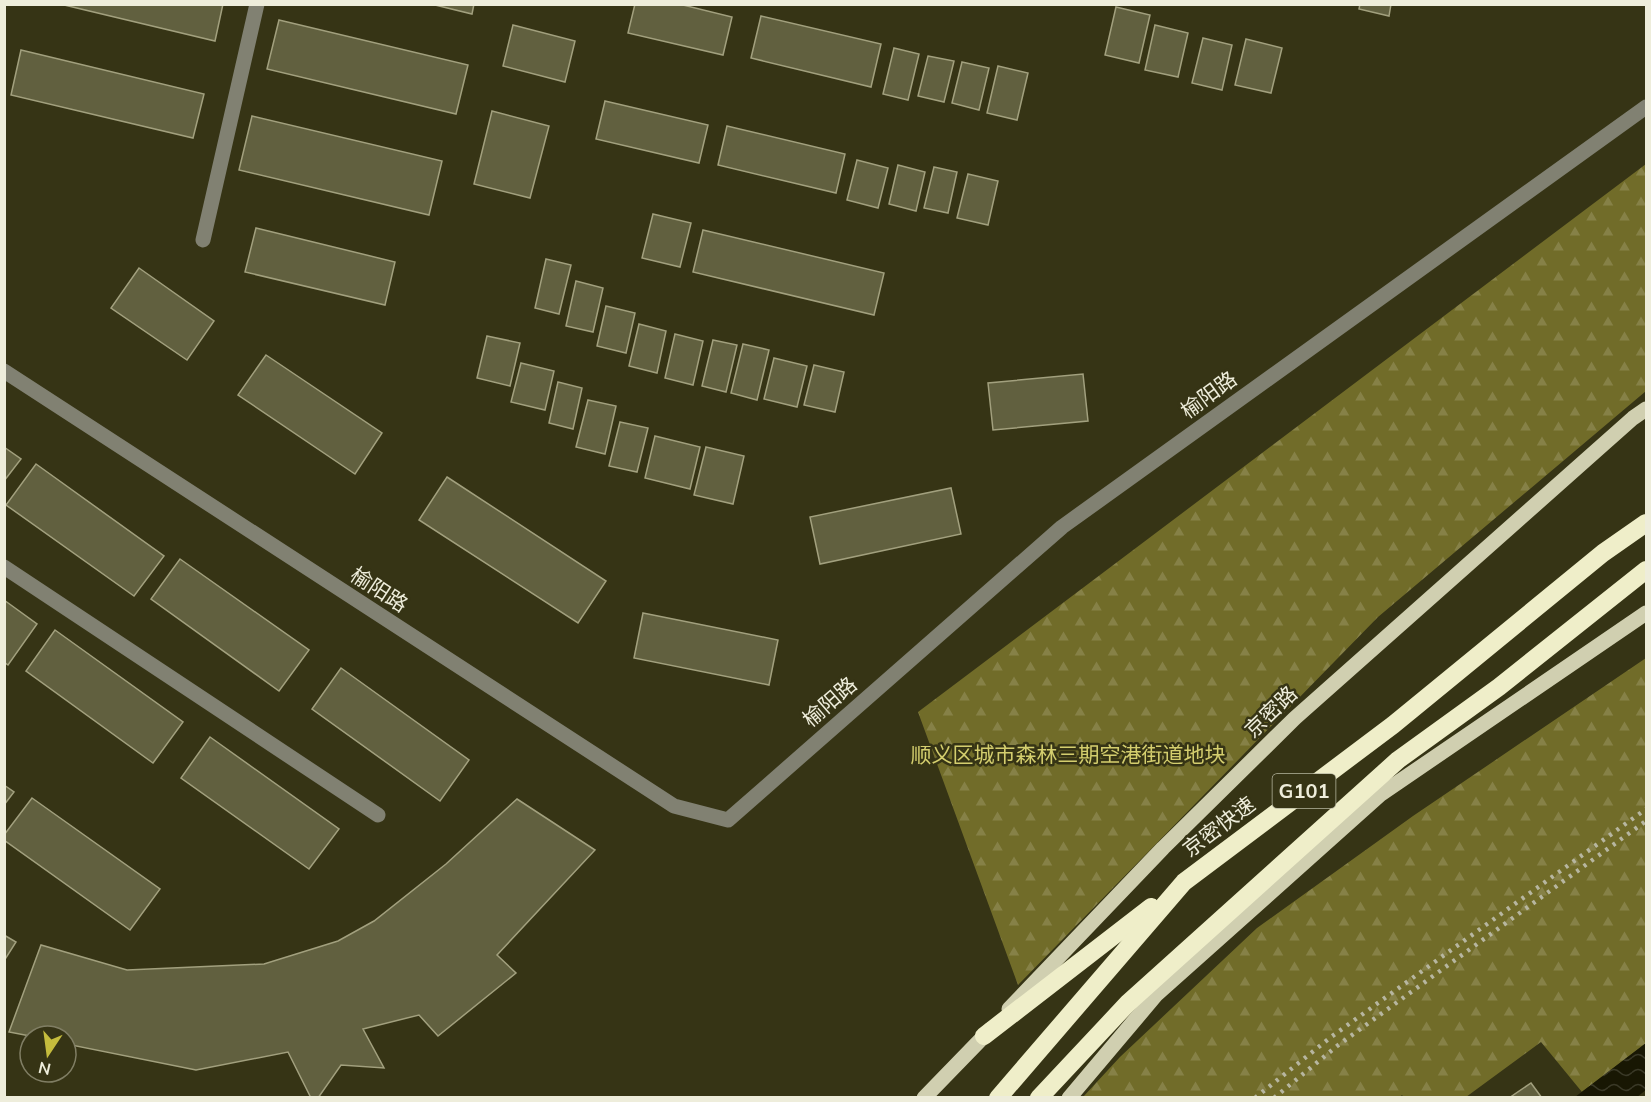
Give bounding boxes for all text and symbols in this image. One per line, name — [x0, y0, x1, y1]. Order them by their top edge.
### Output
street label: 榆阳路 — [1175, 365, 1242, 423]
street label: 榆阳路 — [346, 561, 413, 617]
street label: 榆阳路 — [797, 671, 862, 732]
street label: 京密路 — [1239, 680, 1302, 743]
park label: 顺义区城市森林三期空港街道地块 — [911, 741, 1226, 767]
road number: G101 — [1272, 774, 1336, 808]
street label: 京密快速 — [1177, 791, 1260, 862]
north arrow — [18, 1024, 78, 1084]
text: N — [36, 1058, 53, 1080]

